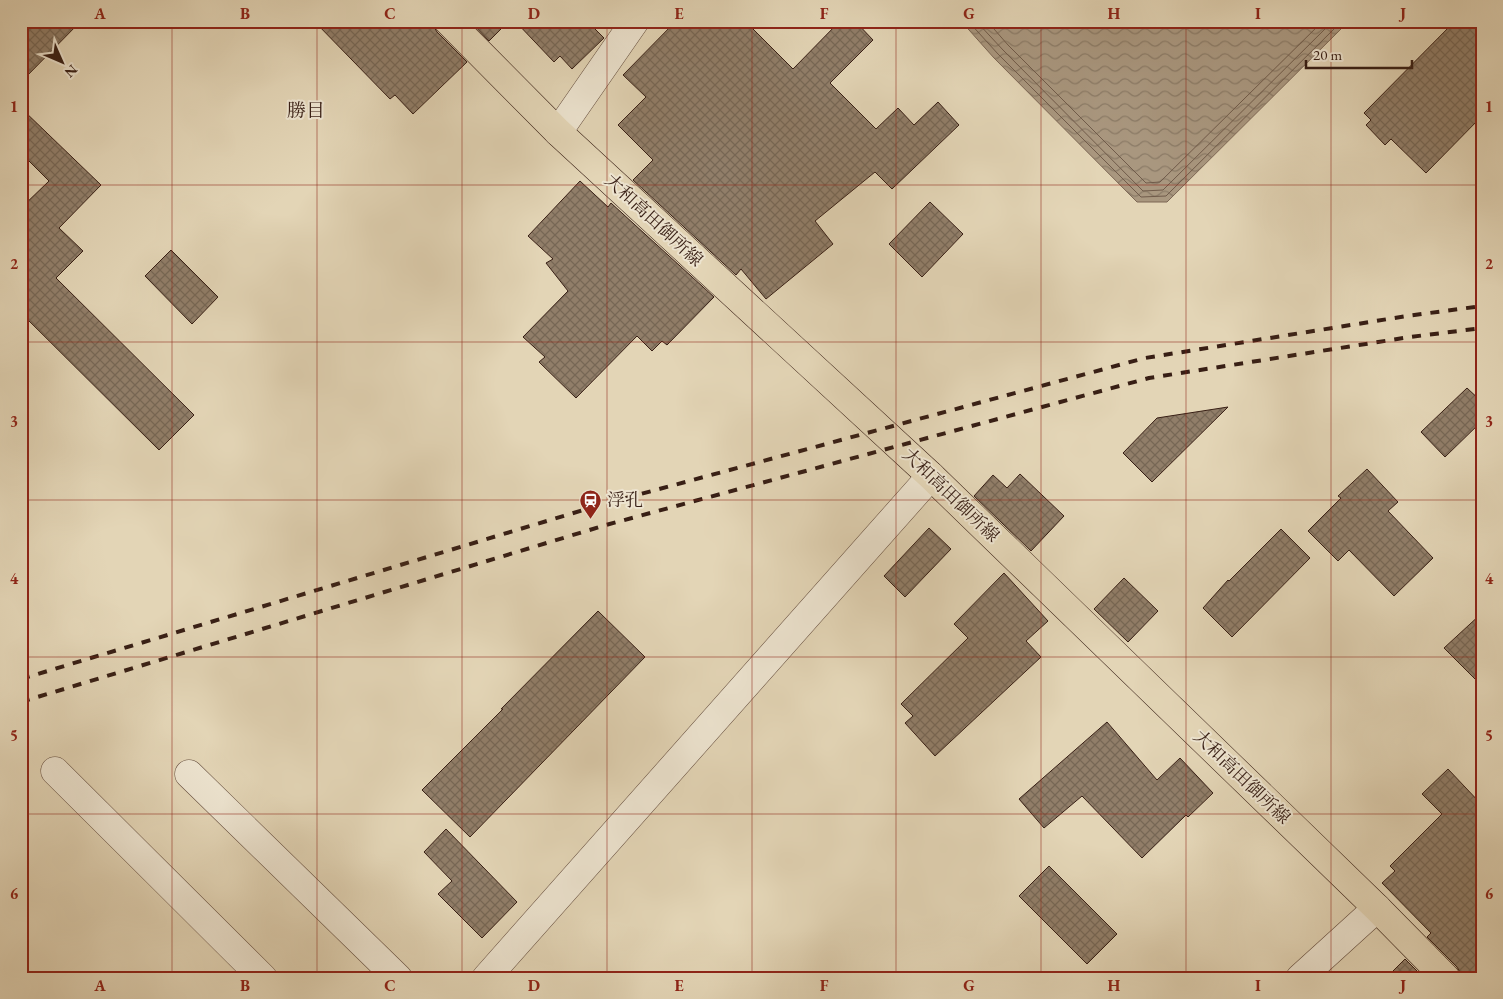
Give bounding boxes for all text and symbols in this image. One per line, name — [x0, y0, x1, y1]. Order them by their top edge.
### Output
text: A — [93, 3, 106, 24]
text: B — [240, 3, 250, 24]
text: C — [384, 3, 396, 24]
text: D — [528, 3, 540, 24]
text: E — [674, 3, 684, 24]
text: F — [820, 3, 829, 24]
text: G — [963, 3, 975, 24]
text: H — [1108, 3, 1121, 24]
text: I — [1255, 3, 1261, 24]
text: J — [1398, 3, 1406, 24]
north arrow — [38, 38, 88, 88]
scale bar — [1306, 38, 1412, 70]
text: 20 m — [1313, 45, 1342, 64]
text: N — [60, 61, 82, 82]
text: 1 — [10, 96, 18, 117]
text: 1 — [1485, 96, 1493, 117]
district label: 勝目 — [287, 98, 325, 123]
street label: 大和高田御所線 — [600, 168, 708, 271]
text: 2 — [10, 253, 19, 274]
text: 2 — [1485, 253, 1494, 274]
text: 3 — [10, 411, 18, 432]
text: 3 — [1485, 411, 1493, 432]
street label: 大和高田御所線 — [898, 443, 1005, 547]
station icon: 浮孔 — [579, 488, 603, 519]
place label: 浮孔 — [607, 488, 643, 511]
text: 4 — [10, 568, 19, 589]
text: 4 — [1485, 568, 1494, 589]
text: 5 — [10, 725, 18, 746]
street label: 大和高田御所線 — [1189, 725, 1296, 829]
text: 5 — [1485, 725, 1493, 746]
text: 6 — [10, 883, 19, 904]
text: 6 — [1485, 883, 1494, 904]
text: A — [93, 975, 106, 996]
text: B — [240, 975, 250, 996]
text: C — [384, 975, 396, 996]
text: D — [528, 975, 540, 996]
text: E — [674, 975, 684, 996]
text: F — [820, 975, 829, 996]
text: G — [963, 975, 975, 996]
text: H — [1108, 975, 1121, 996]
text: I — [1255, 975, 1261, 996]
text: J — [1398, 975, 1406, 996]

